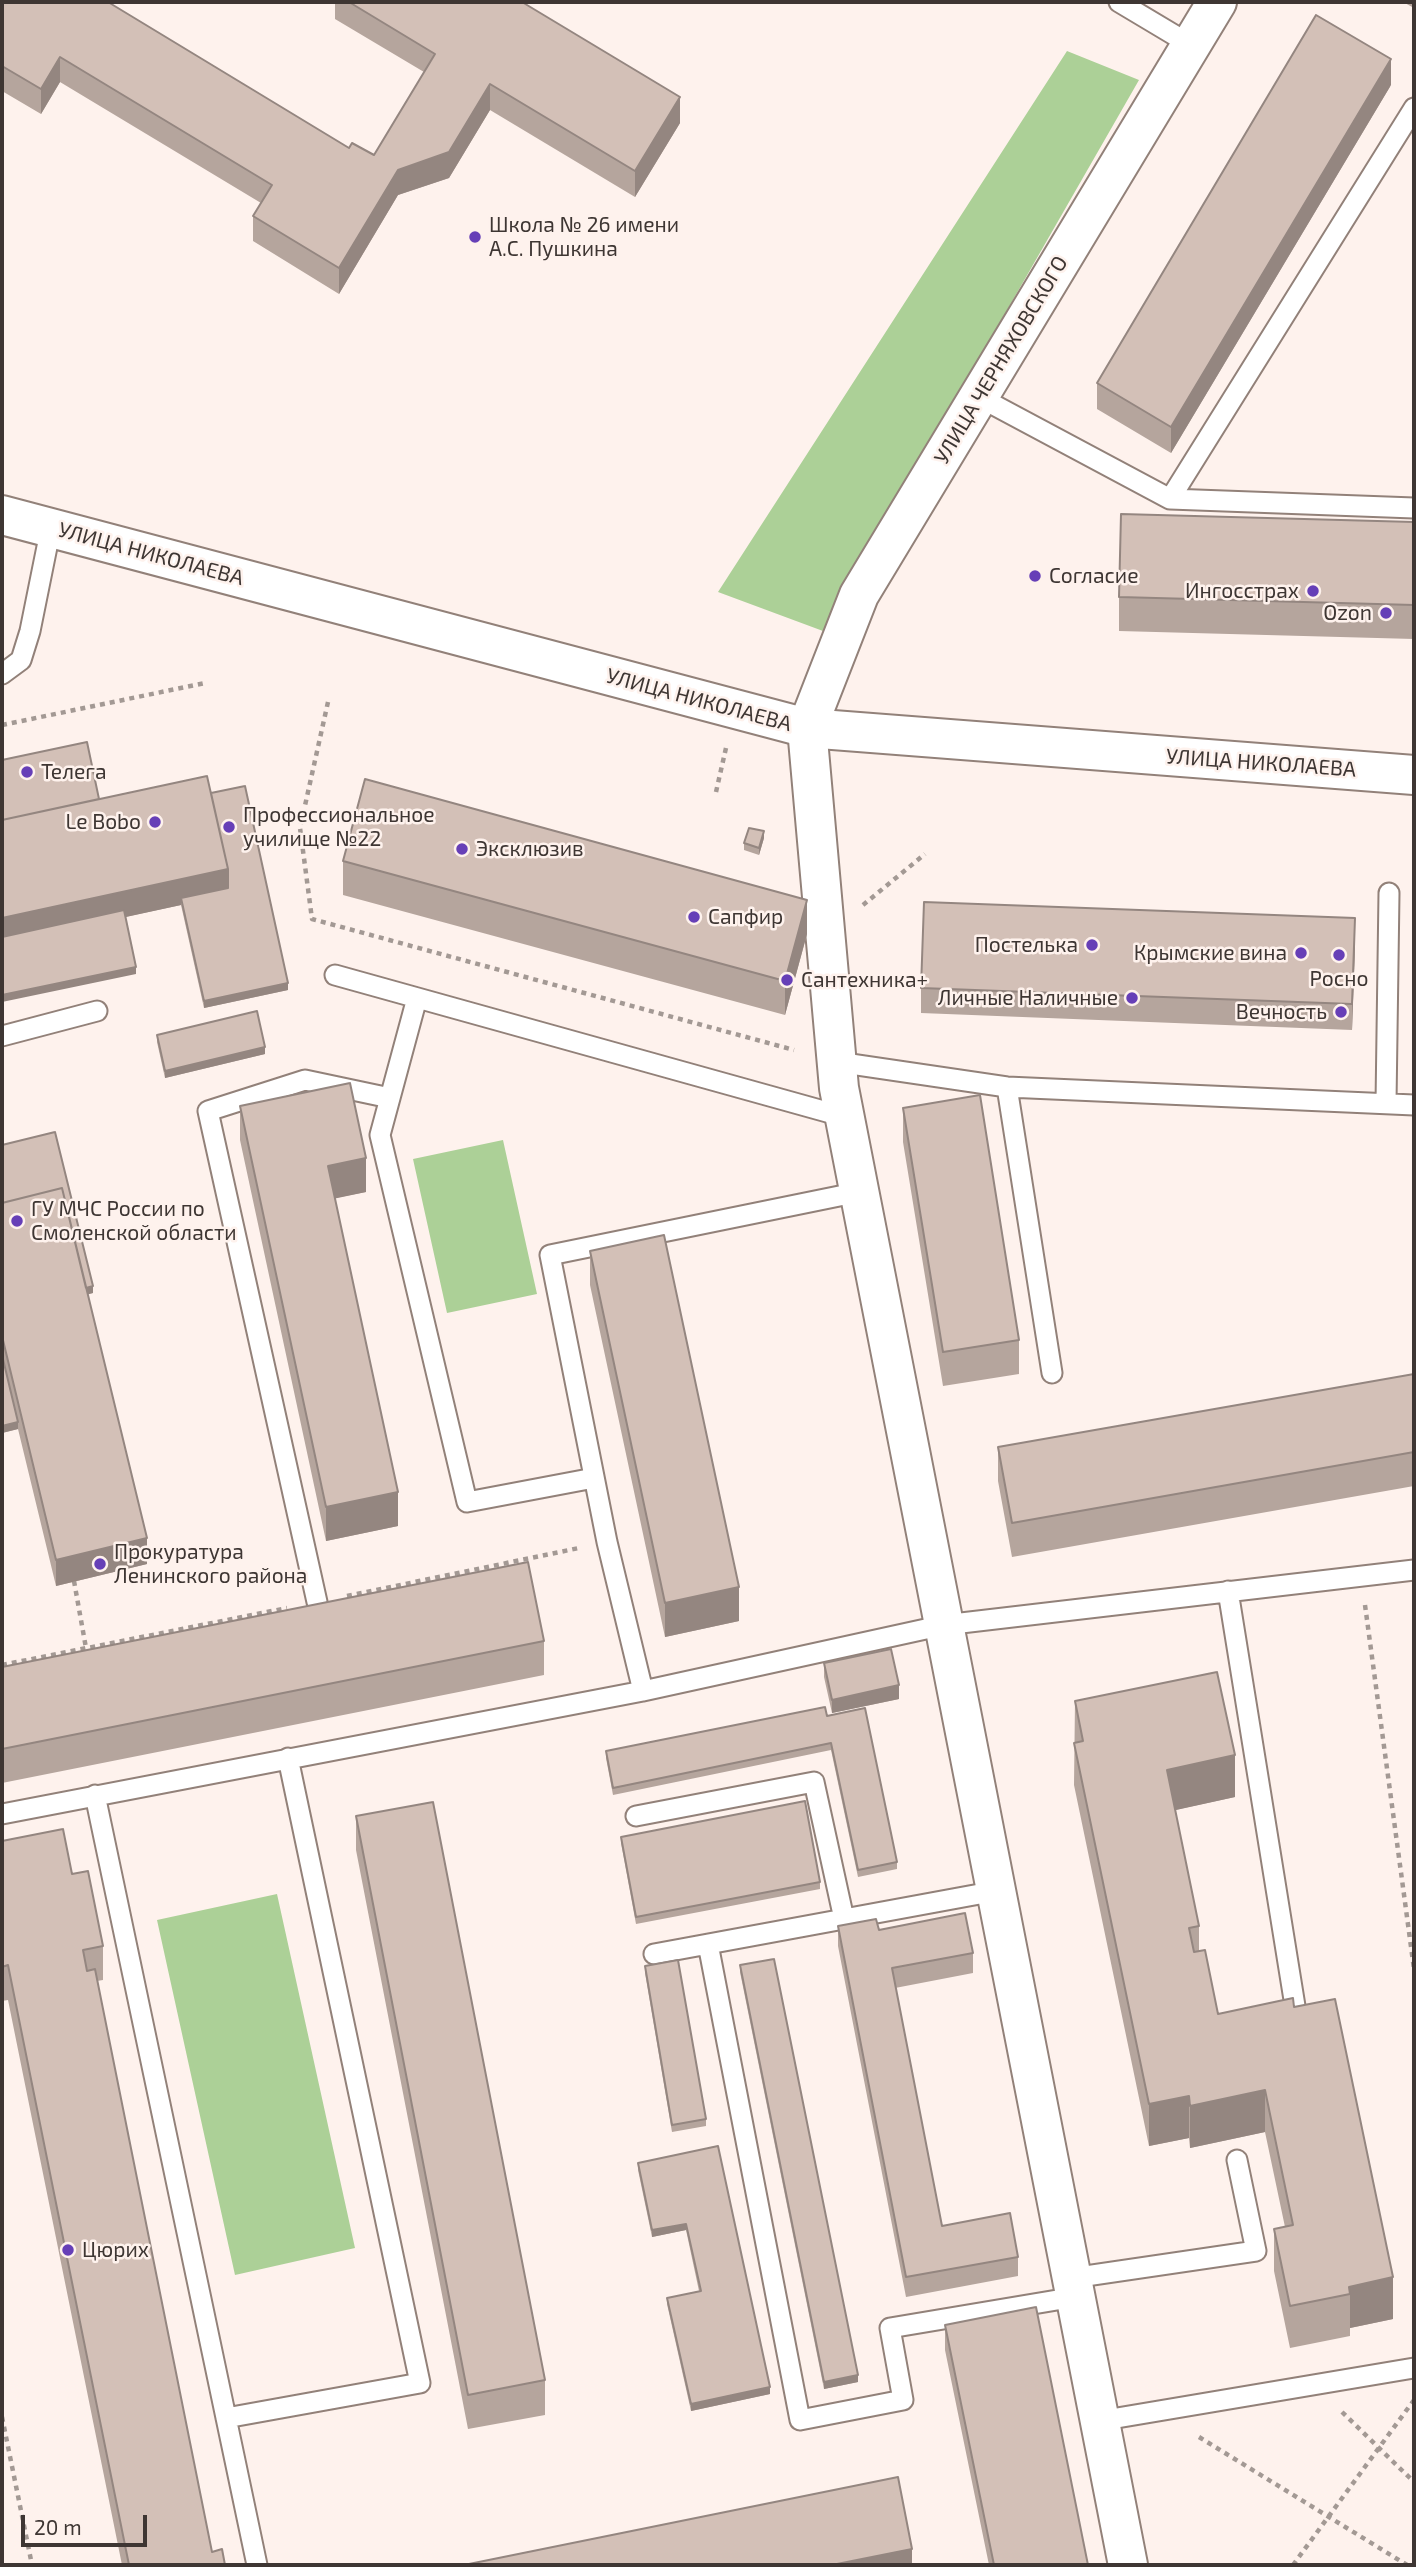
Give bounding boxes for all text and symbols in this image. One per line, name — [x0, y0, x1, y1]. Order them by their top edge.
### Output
place label: Школа № 26 имени А.С. Пушкина — [489, 212, 679, 262]
marker: Школа № 26 имени А.С. Пушкина — [467, 229, 483, 245]
street label: УЛИЦА ЧЕРНЯХОВСКОГО — [929, 251, 1073, 469]
street label: УЛИЦА НИКОЛАЕВА — [56, 517, 246, 591]
place label: Согласие — [1049, 563, 1139, 589]
marker: Согласие — [1027, 568, 1043, 584]
place label: Ингосстрах — [1185, 578, 1299, 604]
marker: Ингосстрах — [1305, 583, 1321, 599]
place label: Ozon — [1323, 600, 1372, 626]
marker: Ozon — [1378, 605, 1394, 621]
street label: УЛИЦА НИКОЛАЕВА — [604, 663, 794, 737]
street label: УЛИЦА НИКОЛАЕВА — [1165, 744, 1357, 782]
place label: Телега — [41, 759, 107, 785]
marker: Телега — [19, 764, 35, 780]
place label: Профессиональное училище №22 — [243, 802, 435, 852]
place label: Le Bobo — [65, 809, 141, 835]
marker: Le Bobo — [147, 814, 163, 830]
marker: Профессиональное училище №22 — [221, 819, 237, 835]
place label: Эксклюзив — [476, 836, 584, 862]
marker: Эксклюзив — [454, 841, 470, 857]
place label: Сапфир — [708, 904, 783, 930]
marker: Сапфир — [686, 909, 702, 925]
place label: Постелька — [975, 932, 1078, 958]
marker: Постелька — [1084, 937, 1100, 953]
place label: Крымские вина — [1134, 940, 1287, 966]
marker: Крымские вина — [1293, 945, 1309, 961]
marker: Росно — [1331, 947, 1347, 963]
place label: Росно — [1310, 966, 1368, 992]
place label: Сантехника+ — [801, 967, 928, 993]
marker: Сантехника+ — [779, 972, 795, 988]
place label: Личные Наличные — [938, 985, 1118, 1011]
marker: Личные Наличные — [1124, 990, 1140, 1006]
place label: Вечность — [1236, 999, 1327, 1025]
marker: Вечность — [1333, 1004, 1349, 1020]
place label: ГУ МЧС России по Смоленской области — [31, 1196, 237, 1246]
marker: ГУ МЧС России по Смоленской области — [9, 1213, 25, 1229]
place label: Прокуратура Ленинского района — [114, 1539, 307, 1589]
marker: Прокуратура Ленинского района — [92, 1556, 108, 1572]
place label: Цюрих — [82, 2237, 149, 2263]
marker: Цюрих — [60, 2242, 76, 2258]
scale bar — [24, 2500, 150, 2544]
text: 20 m — [34, 2514, 82, 2539]

